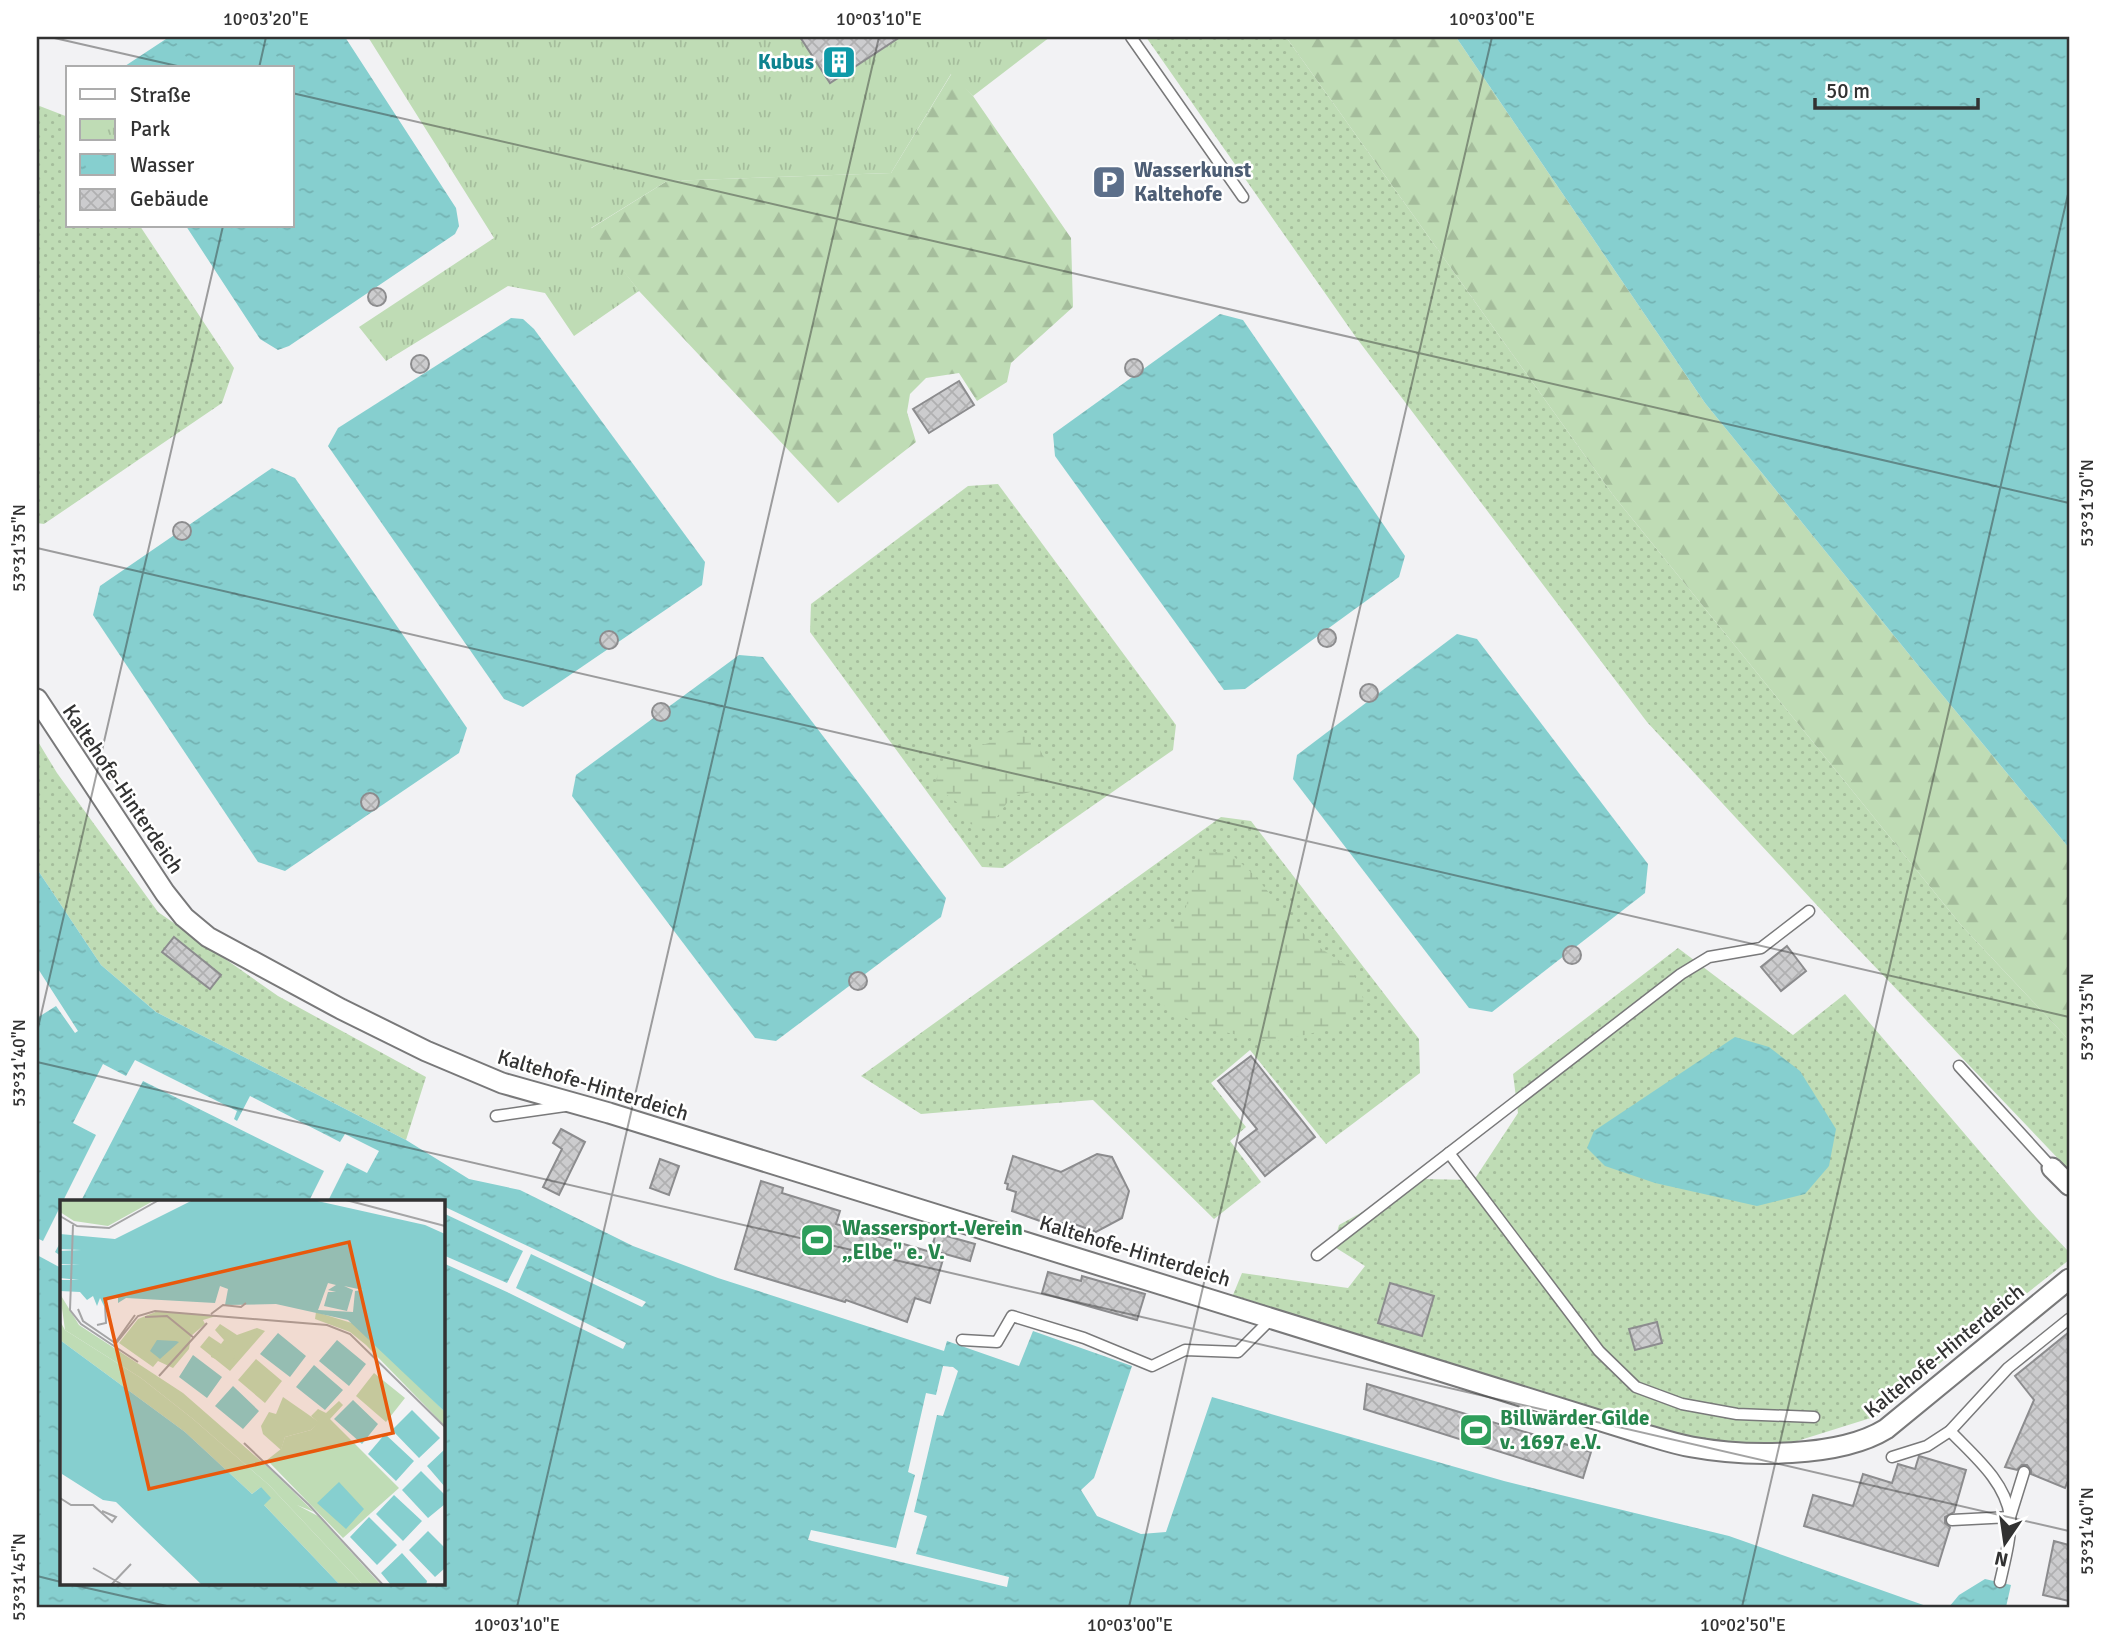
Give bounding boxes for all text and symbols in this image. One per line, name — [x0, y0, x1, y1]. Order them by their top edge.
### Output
text: 10°03'20"E — [223, 8, 309, 30]
text: 10°03'10"E — [836, 8, 922, 30]
text: 10°03'00"E — [1449, 8, 1535, 30]
building icon: Kubus — [820, 43, 858, 81]
place label: Kubus — [758, 49, 814, 75]
legend — [66, 66, 294, 228]
scale bar — [1815, 66, 1978, 110]
text: 50 m — [1826, 78, 1870, 104]
text: Straße — [130, 82, 191, 108]
text: Park — [130, 116, 171, 142]
text: Wasser — [130, 152, 195, 178]
place label: Wasserkunst Kaltehofe — [1134, 157, 1251, 207]
parking icon: Wasserkunst Kaltehofe — [1090, 163, 1128, 201]
text: Gebäude — [130, 186, 209, 212]
text: 53°31'30"N — [2076, 459, 2098, 547]
text: 53°31'35"N — [8, 504, 30, 592]
street label: Kaltehofe-Hinterdeich — [57, 699, 189, 879]
text: 53°31'35"N — [2076, 973, 2098, 1061]
text: 53°31'40"N — [8, 1019, 30, 1107]
street label: Kaltehofe-Hinterdeich — [494, 1044, 692, 1126]
inset map — [60, 1200, 444, 1584]
street label: Kaltehofe-Hinterdeich — [1036, 1210, 1234, 1292]
place label: Wassersport-Verein „Elbe" e. V. — [842, 1215, 1023, 1265]
sports icon: Wassersport-Verein „Elbe" e. V. — [798, 1221, 836, 1259]
street label: Kaltehofe-Hinterdeich — [1859, 1278, 2029, 1424]
place label: Billwärder Gilde v. 1697 e.V. — [1499, 1405, 1649, 1455]
sports icon: Billwärder Gilde v. 1697 e.V. — [1457, 1411, 1495, 1449]
text: 53°31'40"N — [2076, 1487, 2098, 1575]
north arrow — [1969, 1508, 2039, 1578]
text: 53°31'45"N — [8, 1533, 30, 1621]
text: N — [1992, 1545, 2011, 1572]
text: 10°03'10"E — [474, 1614, 560, 1636]
text: 10°03'00"E — [1087, 1614, 1173, 1636]
text: 10°02'50"E — [1700, 1614, 1786, 1636]

